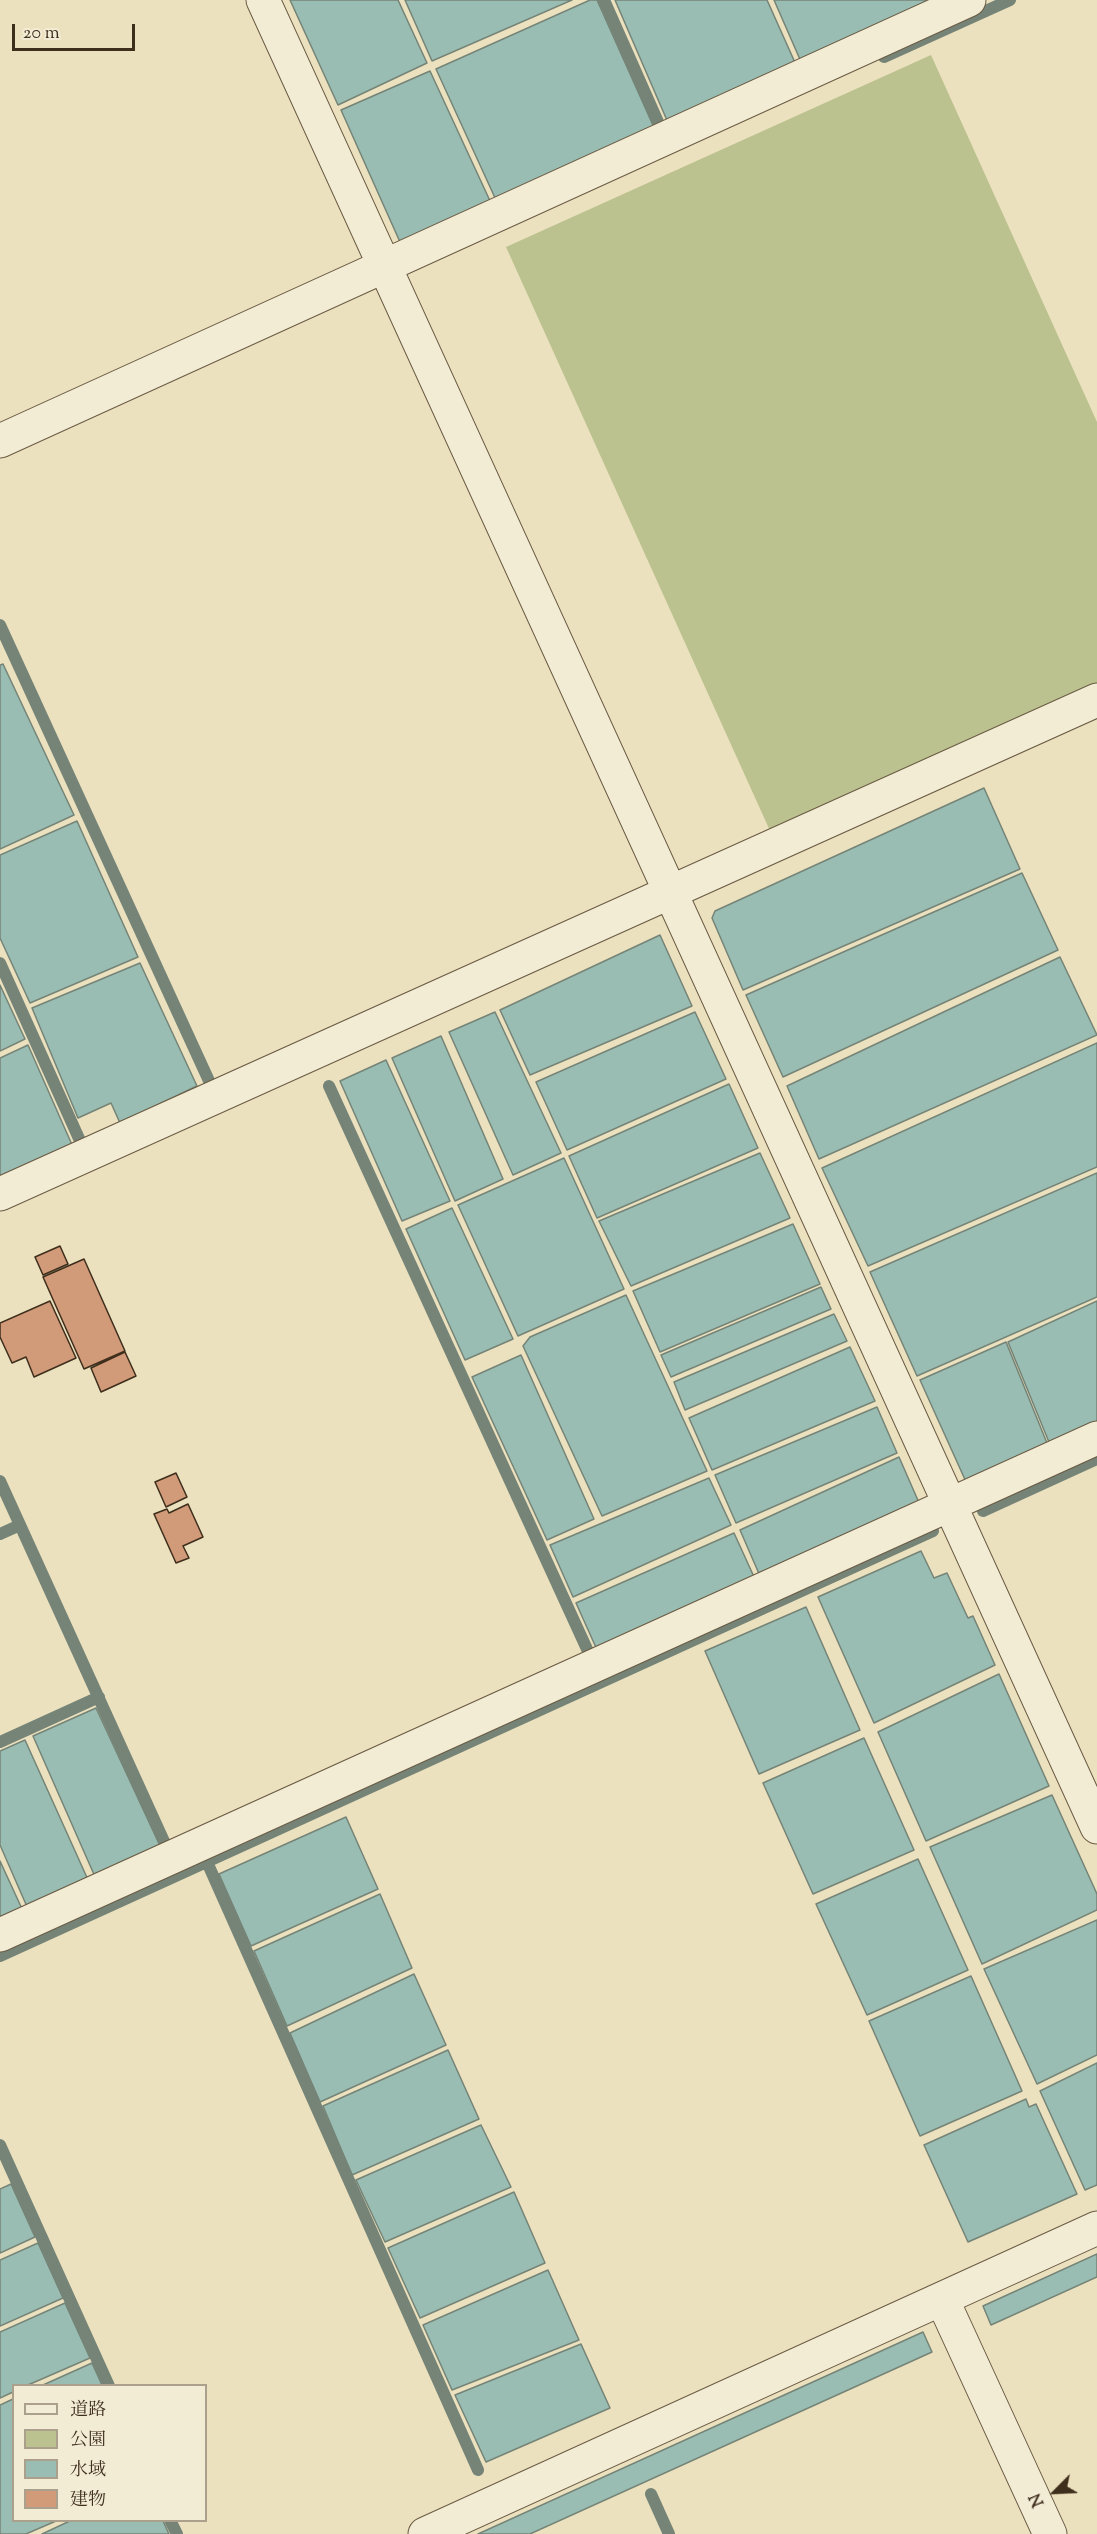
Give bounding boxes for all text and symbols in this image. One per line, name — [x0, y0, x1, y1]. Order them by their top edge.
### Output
scale bar — [15, 12, 138, 50]
text: 20 m — [23, 21, 60, 47]
legend — [12, 2384, 207, 2522]
text: 道路 — [70, 2398, 106, 2424]
text: 公園 — [70, 2428, 106, 2454]
text: 水域 — [70, 2458, 106, 2484]
north arrow — [1025, 2462, 1085, 2522]
text: 建物 — [70, 2488, 106, 2514]
text: N — [1025, 2489, 1051, 2510]

